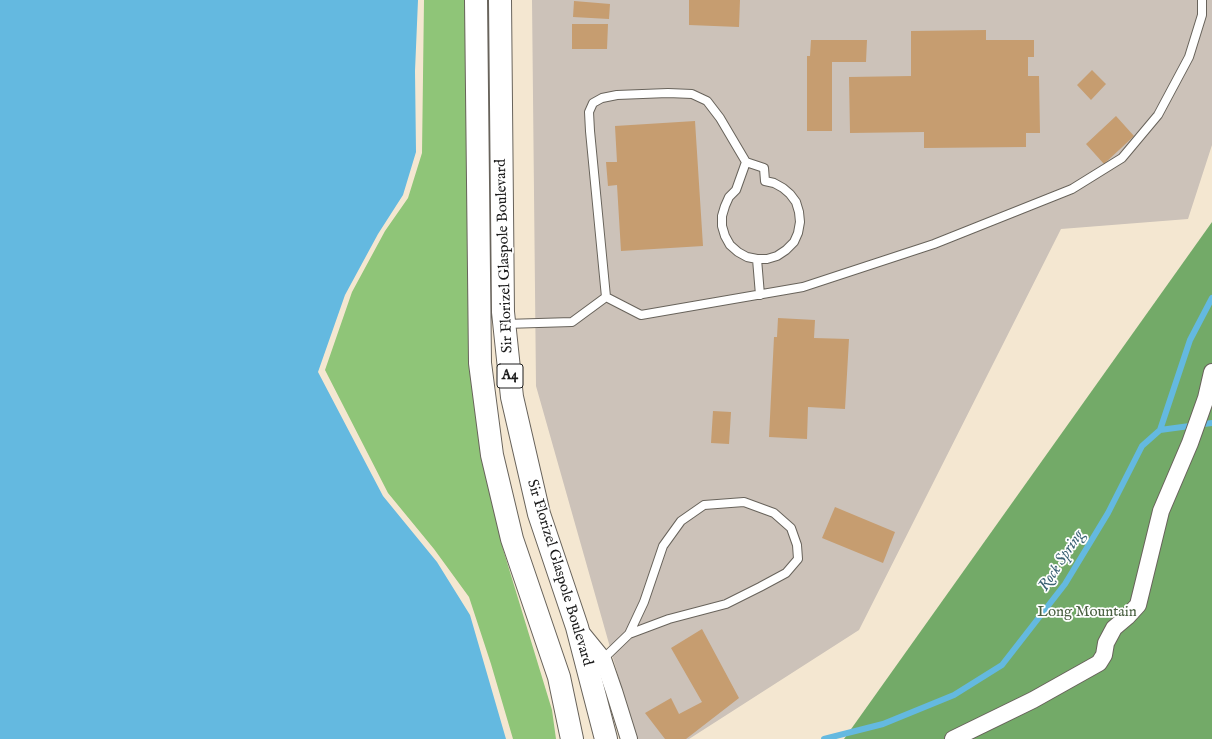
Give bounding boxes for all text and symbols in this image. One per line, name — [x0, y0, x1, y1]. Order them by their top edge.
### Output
street label: Sir Florizel Glaspole Boulevard — [493, 159, 517, 353]
road number: A4 — [497, 364, 523, 388]
street label: Sir Florizel Glaspole Boulevard — [522, 478, 596, 668]
water label: Rock Spring — [1035, 527, 1089, 595]
park label: Long Mountain — [1037, 604, 1137, 622]

